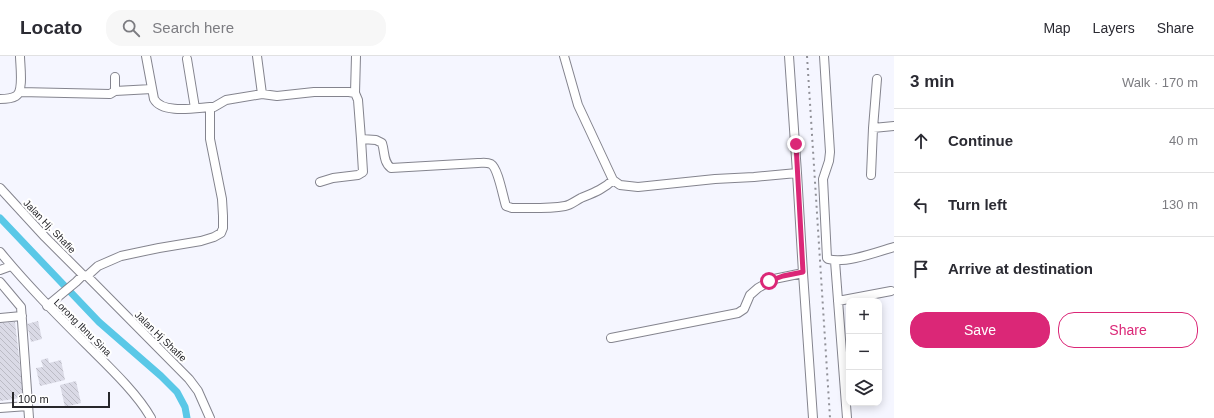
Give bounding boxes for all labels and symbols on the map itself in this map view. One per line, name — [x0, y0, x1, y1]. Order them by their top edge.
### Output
route end — [787, 135, 805, 153]
street label: Jalan Hj. Shafie — [21, 197, 78, 256]
route start — [760, 272, 778, 290]
street label: Lorong Ibnu Sina — [52, 297, 114, 358]
street label: Jalan Hj Shafie — [133, 309, 189, 364]
scale bar — [12, 390, 110, 409]

